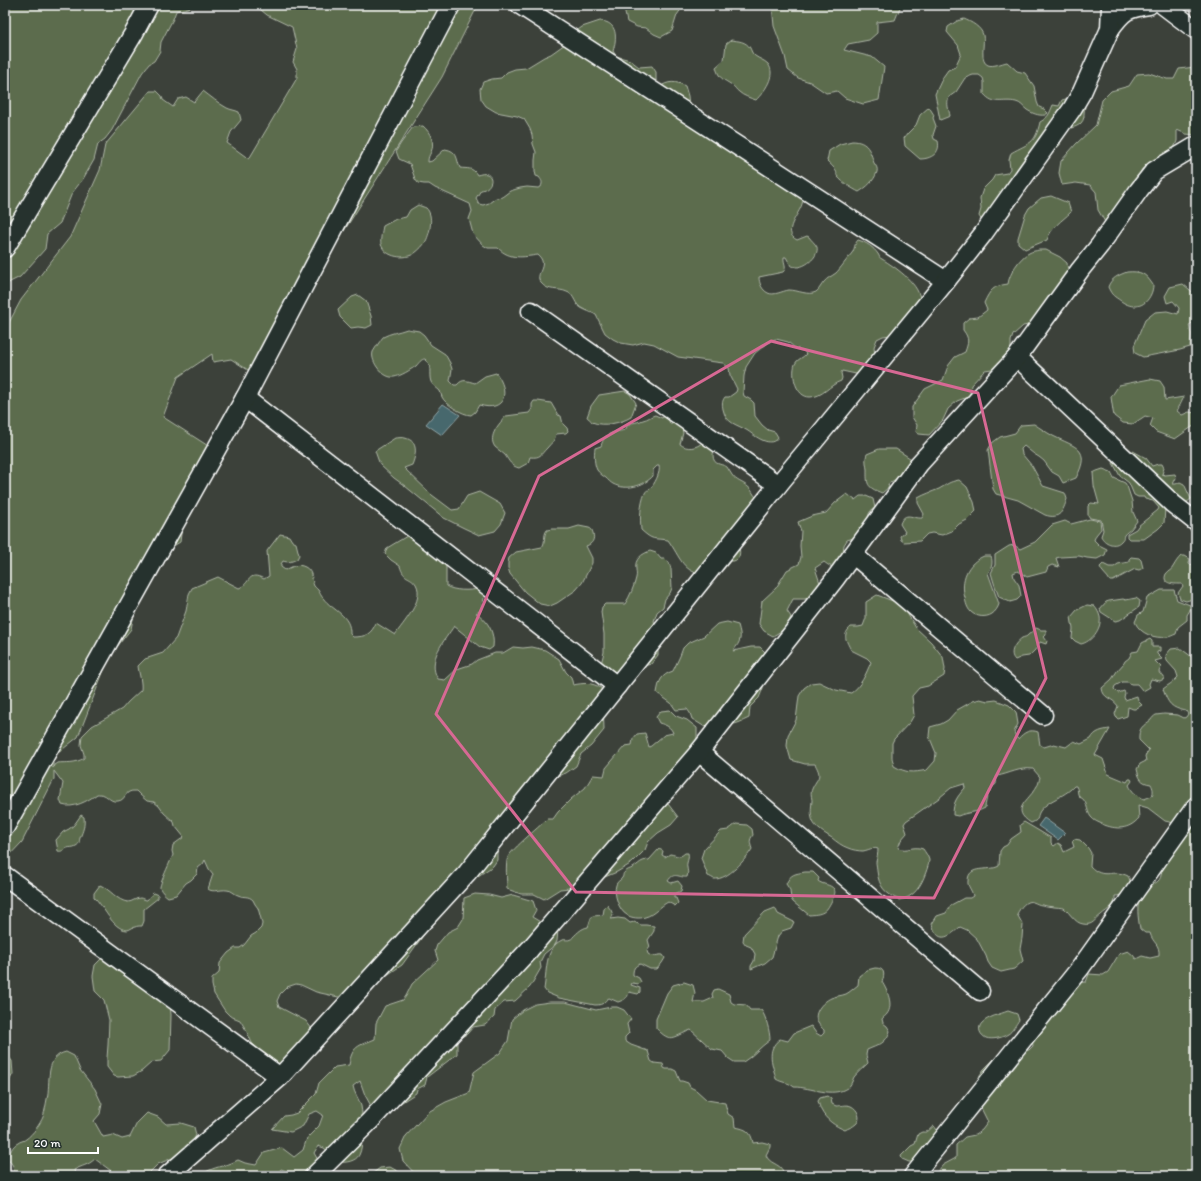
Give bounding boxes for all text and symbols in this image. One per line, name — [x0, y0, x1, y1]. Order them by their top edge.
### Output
scale bar — [28, 1129, 98, 1155]
text: 20 m — [34, 1136, 61, 1150]

